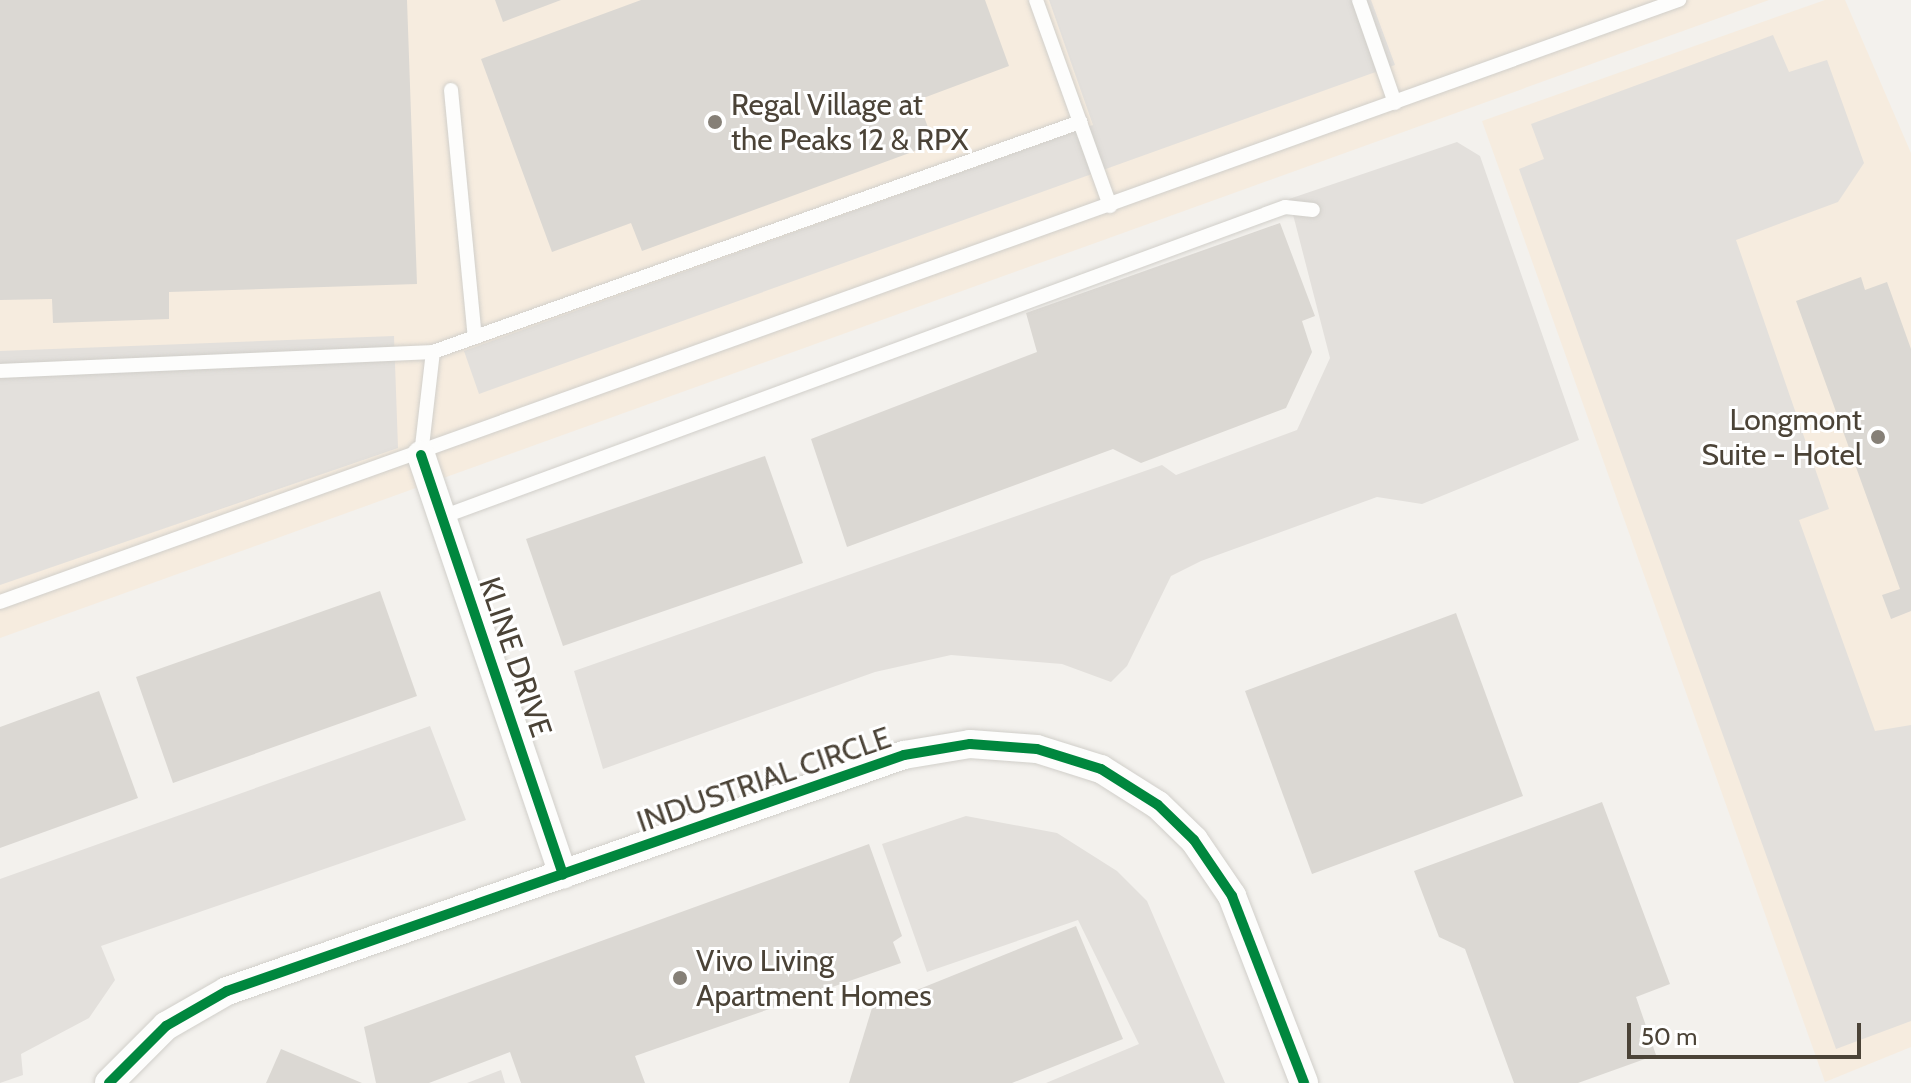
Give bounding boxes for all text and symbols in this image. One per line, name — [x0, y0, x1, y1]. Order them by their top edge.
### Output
place label: Regal Village at the Peaks 12 & RPX — [731, 87, 969, 158]
marker: Regal Village at the Peaks 12 & RPX — [706, 113, 724, 131]
place label: Longmont Suite - Hotel — [1702, 402, 1862, 472]
marker: Longmont Suite - Hotel — [1869, 428, 1887, 446]
street label: KLINE DRIVE — [471, 572, 559, 742]
street label: INDUSTRIAL CIRCLE — [632, 720, 896, 840]
place label: Vivo Living Apartment Homes — [696, 943, 932, 1014]
marker: Vivo Living Apartment Homes — [671, 969, 689, 987]
scale bar — [1631, 1007, 1865, 1057]
text: 50 m — [1641, 1022, 1697, 1051]

